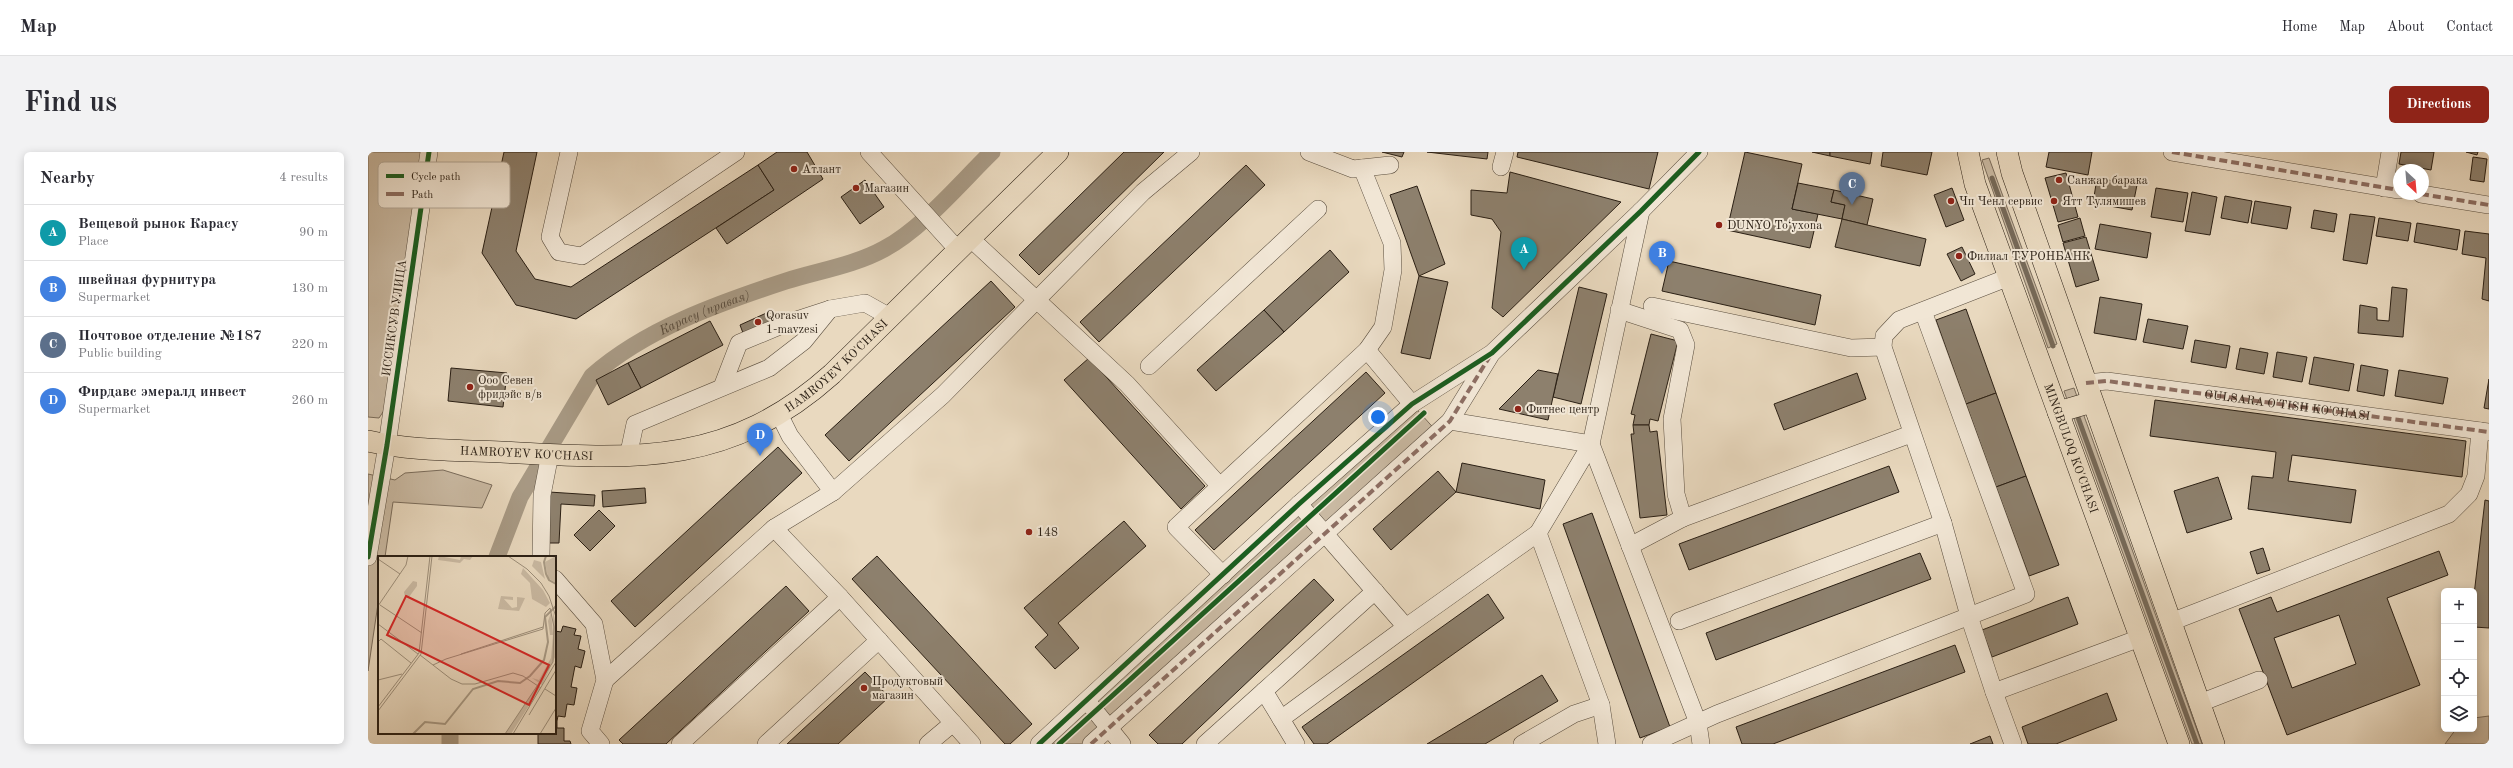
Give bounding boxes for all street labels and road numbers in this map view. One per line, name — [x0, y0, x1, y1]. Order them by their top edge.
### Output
street label: ИССИКСУВ УЛИЦА — [381, 259, 409, 377]
street label: HAMROYEV KO'CHASI — [783, 318, 891, 415]
street label: MINGBULOQ KO'CHASI — [2041, 382, 2100, 515]
street label: GULSARA O'TISH KO'CHASI — [2204, 389, 2371, 423]
street label: HAMROYEV KO'CHASI — [460, 446, 593, 463]

